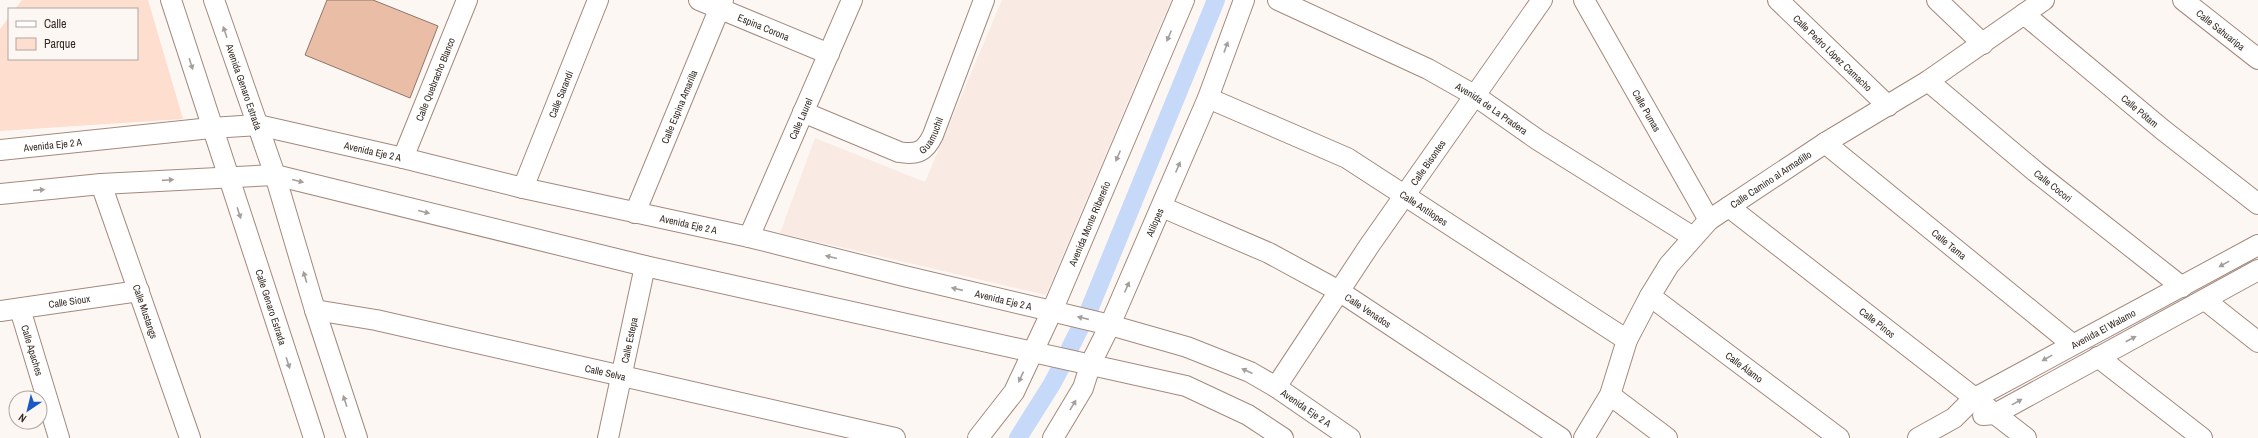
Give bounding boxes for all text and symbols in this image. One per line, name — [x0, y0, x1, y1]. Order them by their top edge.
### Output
street label: Calle Sahuaripa — [2193, 7, 2248, 54]
legend — [8, 8, 138, 60]
street label: Espina Corona — [736, 11, 792, 44]
street label: Calle Pedro López Camacho — [1790, 12, 1875, 94]
text: Calle — [44, 16, 66, 32]
one-way arrow — [222, 26, 228, 38]
one-way arrow — [1165, 30, 1171, 42]
street label: Calle Quebracho Blanco — [413, 35, 458, 123]
text: Parque — [44, 36, 76, 52]
one-way arrow — [1224, 40, 1230, 52]
street label: Avenida Genaro Estrada — [222, 41, 265, 132]
one-way arrow — [188, 58, 194, 70]
street label: Calle Sarandí — [546, 68, 576, 120]
street label: Calle Espina Amarilla — [658, 68, 701, 146]
street label: Avenida de La Pradera — [1452, 79, 1530, 138]
street label: Calle Pumas — [1629, 87, 1663, 134]
street label: Calle Pótam — [2118, 92, 2161, 131]
street label: Calle Laurel — [786, 96, 816, 142]
street label: Guamuchil — [916, 115, 946, 157]
street label: Avenida Eje 2 A — [22, 135, 83, 155]
street label: Calle Bisontes — [1408, 137, 1449, 188]
street label: Avenida Eje 2 A — [342, 139, 403, 165]
street label: Calle Camino al Armadillo — [1728, 148, 1814, 211]
one-way arrow — [1115, 150, 1121, 161]
one-way arrow — [1176, 161, 1182, 173]
street label: Calle Cocori — [2031, 167, 2075, 205]
one-way arrow — [162, 176, 174, 183]
one-way arrow — [291, 178, 304, 184]
street label: Avenida Monte Ribereño — [1065, 179, 1114, 269]
one-way arrow — [33, 187, 45, 193]
street label: Calle Antilopes — [1397, 188, 1450, 229]
street label: Atilopes — [1143, 206, 1167, 240]
one-way arrow — [237, 207, 243, 219]
one-way arrow — [418, 209, 430, 215]
street label: Avenida Eje 2 A — [658, 212, 719, 237]
street label: Calle Tama — [1929, 226, 1969, 263]
one-way arrow — [824, 254, 836, 260]
one-way arrow — [2218, 261, 2230, 267]
street label: Calle Genaro Estrada — [252, 268, 289, 347]
one-way arrow — [302, 271, 308, 283]
one-way arrow — [1124, 281, 1130, 292]
street label: Calle Mustangs — [130, 283, 161, 340]
one-way arrow — [950, 285, 963, 291]
street label: Avenida Eje 2 A — [973, 287, 1034, 313]
street label: Calle Venados — [1342, 291, 1393, 331]
street label: Calle Sioux — [48, 292, 92, 311]
street label: Calle Pinos — [1857, 305, 1898, 341]
street label: Avenida El Walamo — [2068, 306, 2138, 352]
one-way arrow — [1077, 315, 1089, 321]
street label: Calle Estepa — [618, 316, 641, 364]
street label: Calle Apaches — [18, 323, 46, 377]
one-way arrow — [2125, 336, 2137, 343]
street label: Calle Álamo — [1723, 349, 1766, 386]
one-way arrow — [2042, 355, 2053, 362]
one-way arrow — [286, 358, 292, 370]
street label: Calle Selva — [584, 362, 627, 384]
one-way arrow — [1241, 368, 1252, 374]
one-way arrow — [1018, 372, 1024, 383]
street label: Avenida Eje 2 A — [1277, 386, 1334, 430]
north arrow — [8, 390, 48, 430]
one-way arrow — [342, 395, 348, 407]
one-way arrow — [2011, 398, 2023, 405]
one-way arrow — [1070, 399, 1077, 411]
text: N — [16, 411, 29, 426]

